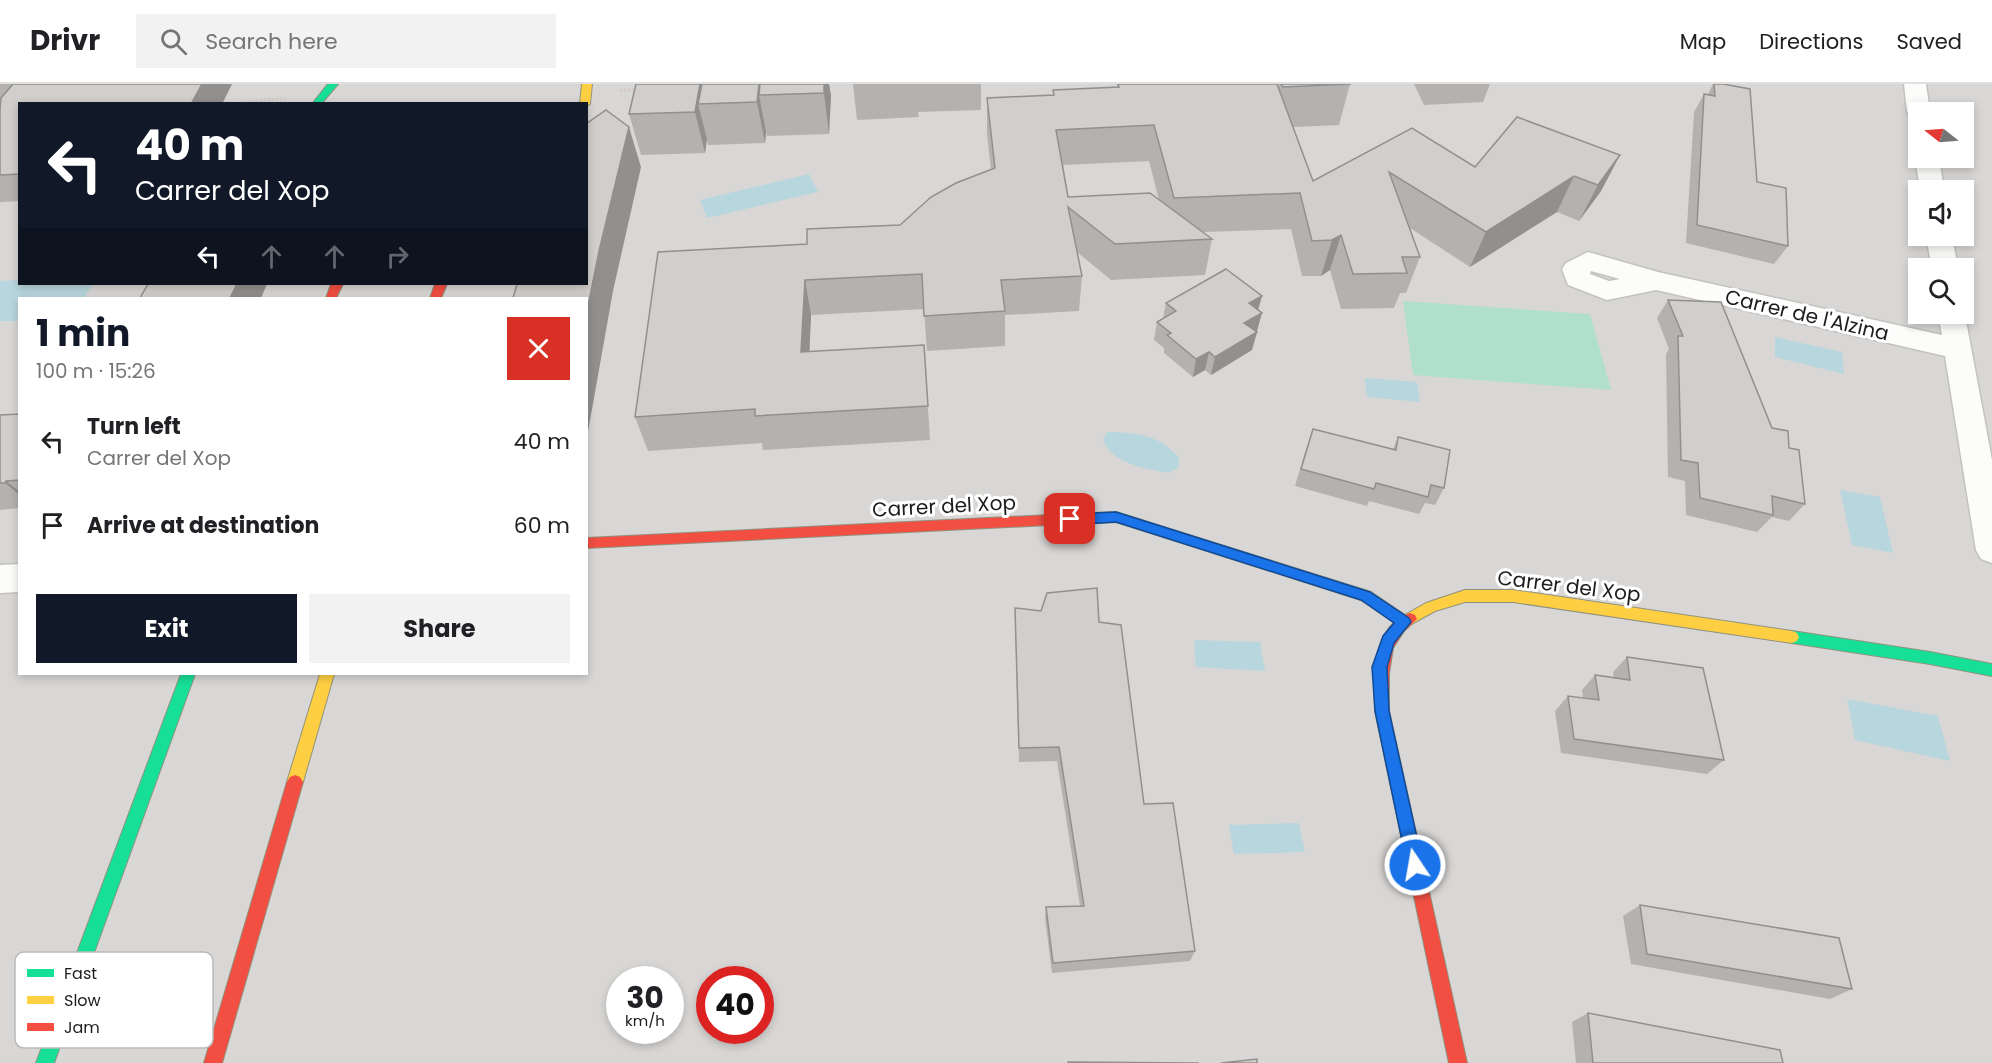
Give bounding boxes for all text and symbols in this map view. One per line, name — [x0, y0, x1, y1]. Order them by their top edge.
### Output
search box — [136, 14, 556, 68]
text: Drivr — [30, 21, 100, 60]
icon: search — [157, 25, 190, 58]
text: Search here — [205, 26, 338, 57]
text: Map — [1680, 27, 1726, 56]
text: Directions — [1759, 27, 1863, 56]
text: Saved — [1896, 27, 1962, 56]
north arrow — [1908, 102, 1974, 168]
map controls — [1908, 102, 1974, 324]
text: 40 m — [135, 116, 244, 175]
icon: left — [36, 126, 114, 204]
text: Carrer del Xop — [135, 172, 329, 209]
button: sound — [1908, 180, 1974, 246]
icon: left — [192, 240, 225, 273]
icon: ahead — [255, 240, 288, 273]
icon: ahead — [318, 240, 351, 273]
icon: right — [381, 240, 414, 273]
button: search — [1908, 258, 1974, 324]
street label: Carrer de l'Alzina — [1722, 283, 1892, 347]
text: 1 min — [36, 308, 130, 359]
button: close — [507, 317, 570, 380]
text: 100 m · 15:26 — [36, 357, 156, 385]
text: Turn left — [87, 411, 181, 442]
icon: left — [36, 425, 69, 458]
text: 40 m — [514, 426, 570, 457]
text: Carrer del Xop — [87, 444, 231, 472]
street label: Carrer del Xop — [871, 488, 1017, 524]
pin — [1044, 493, 1095, 544]
icon: arrive — [1053, 502, 1086, 535]
icon: arrive — [36, 509, 69, 542]
text: Arrive at destination — [87, 510, 319, 541]
text: 60 m — [514, 510, 570, 541]
street label: Carrer del Xop — [1496, 563, 1642, 609]
button: Exit — [36, 594, 297, 663]
button: Share — [309, 594, 570, 663]
position arrow — [1383, 833, 1447, 897]
legend — [15, 952, 213, 1048]
text: Fast — [64, 962, 97, 985]
speed limit sign: 40 — [696, 966, 774, 1044]
text: 30 — [626, 976, 664, 1019]
text: Slow — [64, 989, 101, 1012]
text: km/h — [625, 1010, 665, 1031]
text: Jam — [64, 1016, 100, 1039]

